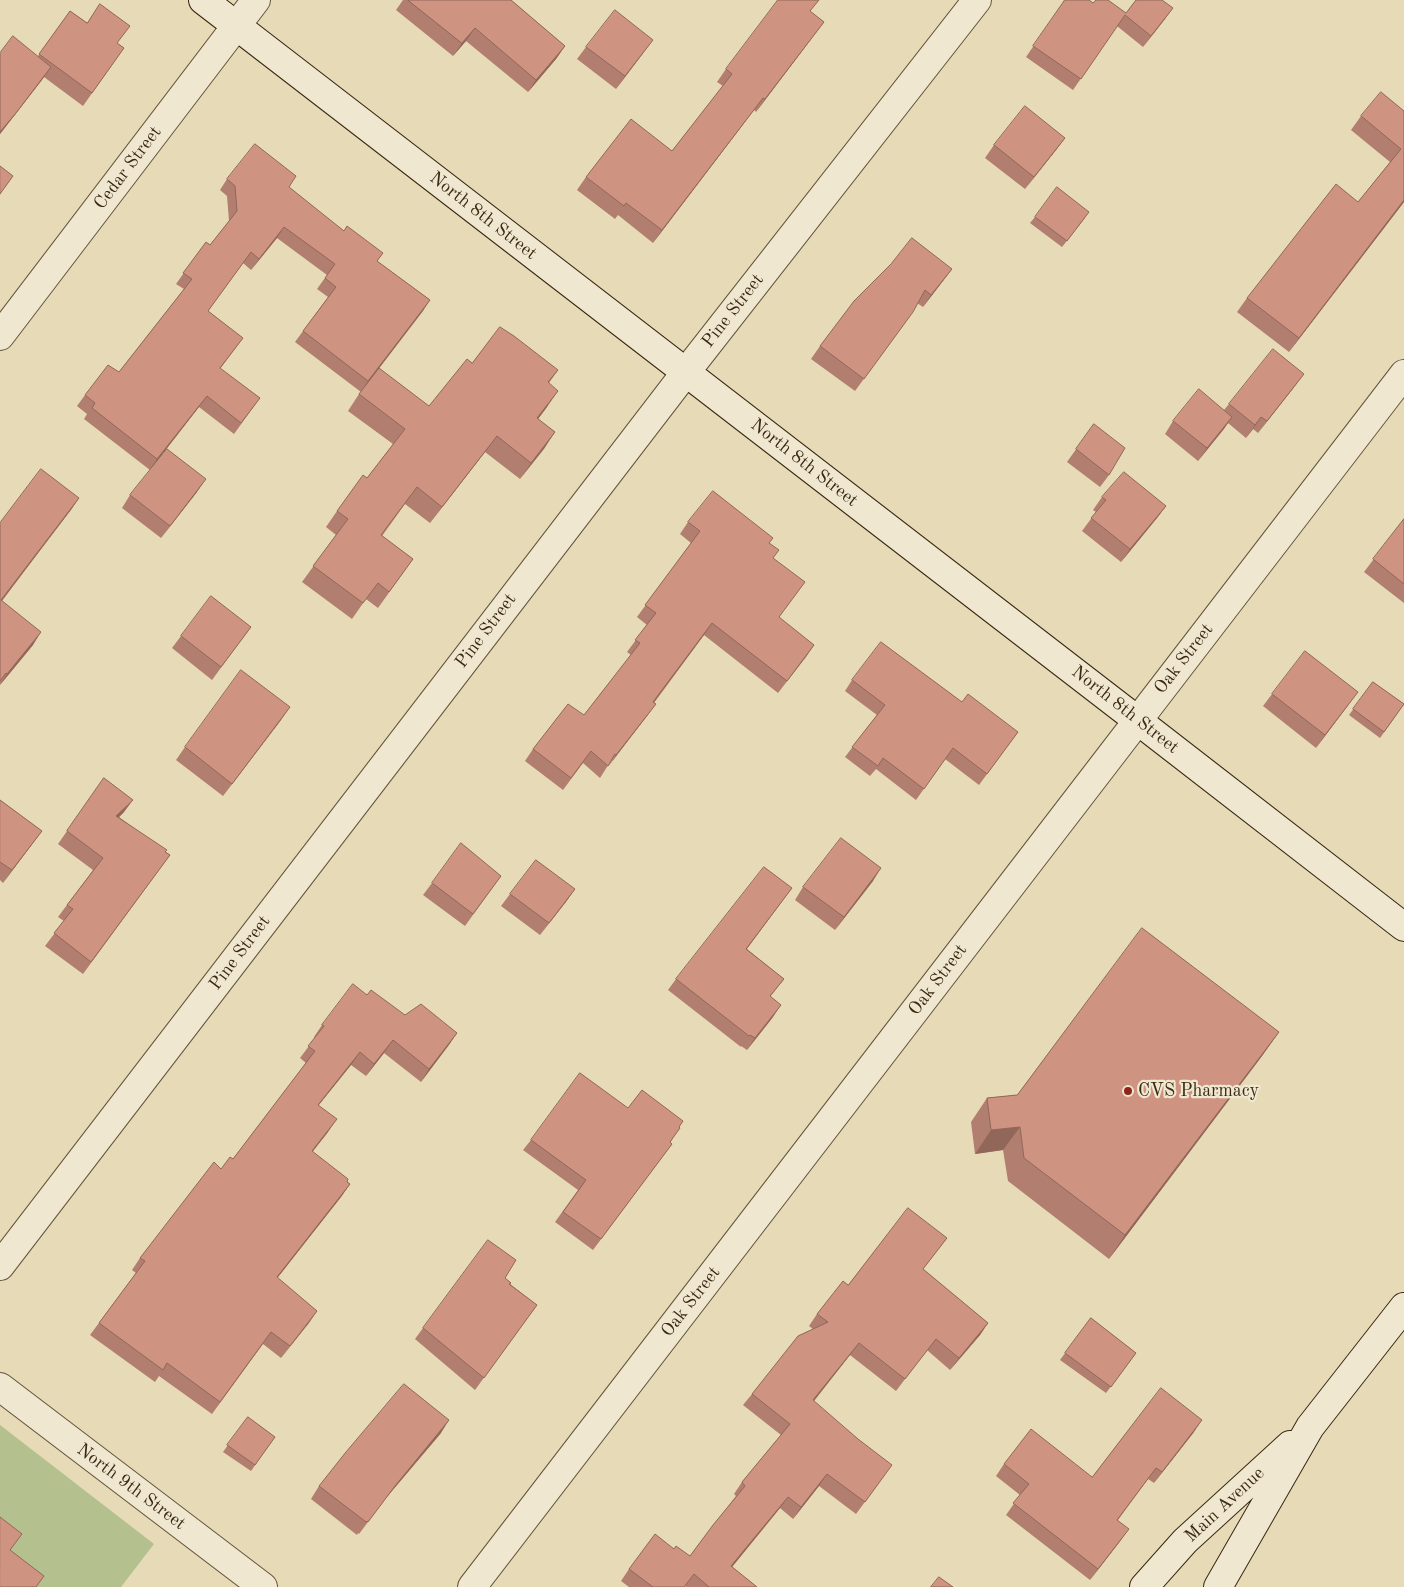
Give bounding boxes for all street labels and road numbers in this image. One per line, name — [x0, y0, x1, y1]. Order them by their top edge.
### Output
street label: Cedar Street — [90, 122, 166, 214]
street label: North 8th Street — [425, 167, 541, 265]
street label: Pine Street — [697, 270, 769, 352]
street label: North 8th Street — [746, 414, 862, 512]
street label: Pine Street — [451, 589, 521, 673]
street label: Oak Street — [1150, 619, 1218, 699]
street label: North 8th Street — [1067, 661, 1183, 759]
street label: Pine Street — [205, 911, 275, 995]
street label: Oak Street — [904, 940, 972, 1020]
street label: Oak Street — [657, 1262, 725, 1342]
street label: North 9th Street — [72, 1439, 190, 1535]
street label: Main Avenue — [1181, 1463, 1269, 1547]

